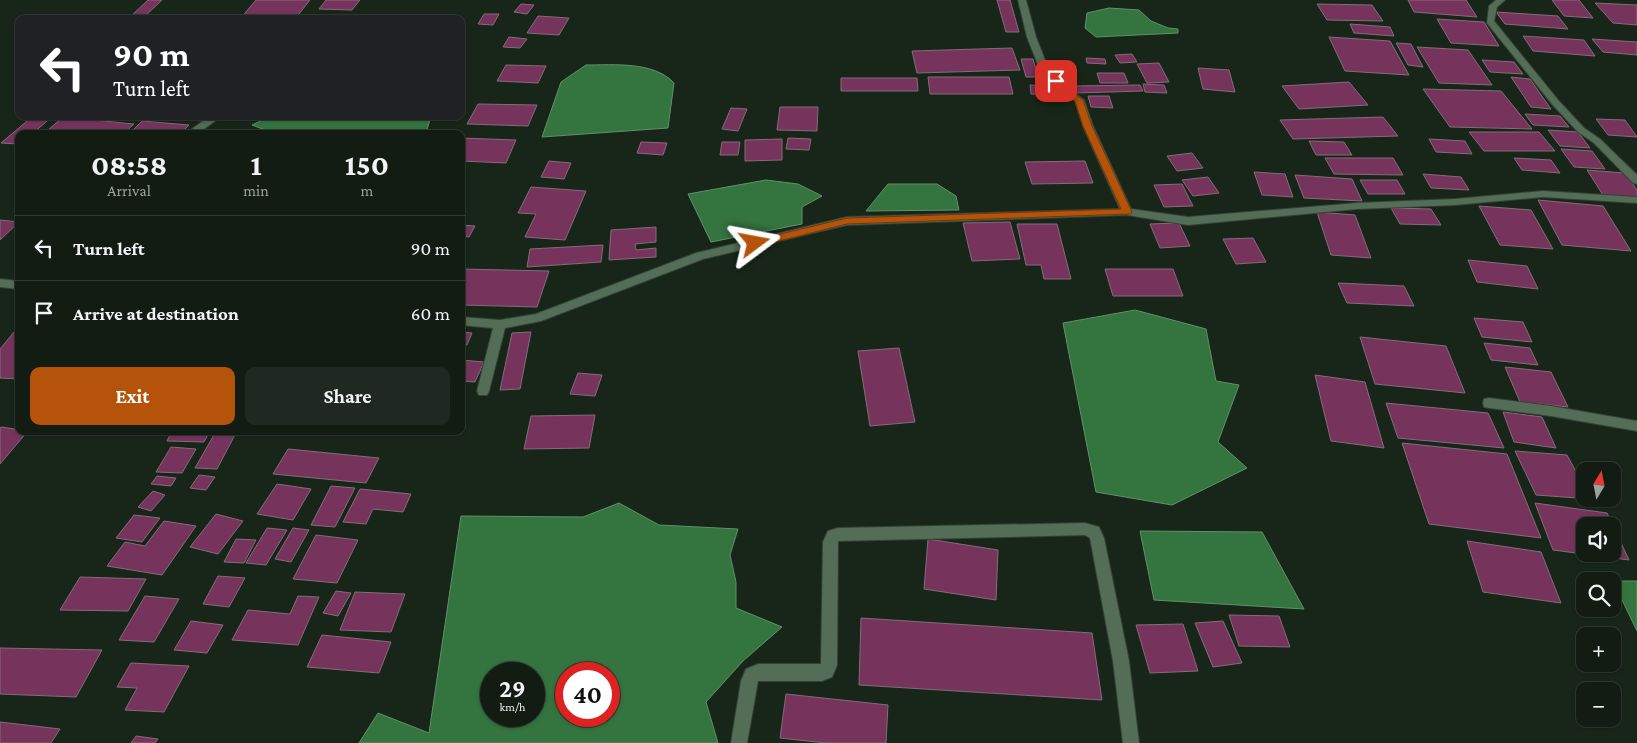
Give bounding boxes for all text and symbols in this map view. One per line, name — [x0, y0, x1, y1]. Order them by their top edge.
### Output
icon: left — [30, 35, 95, 100]
text: 90 m — [113, 35, 190, 74]
pin — [1035, 60, 1077, 102]
icon: arrive — [1042, 67, 1070, 95]
text: Turn left — [113, 76, 190, 101]
text: 08:58 — [91, 148, 167, 181]
text: 1 — [250, 148, 262, 181]
text: 150 — [345, 148, 389, 181]
text: Arrival — [107, 182, 151, 199]
text: min — [243, 182, 269, 199]
text: m — [360, 182, 373, 199]
position arrow — [728, 216, 780, 268]
icon: left — [30, 234, 58, 262]
text: Turn left — [73, 238, 145, 259]
text: 90 m — [411, 238, 450, 259]
icon: arrive — [30, 299, 58, 327]
text: Arrive at destination — [73, 303, 239, 324]
text: 60 m — [411, 303, 450, 324]
button: Exit — [30, 367, 235, 425]
button: Share — [245, 367, 450, 425]
north arrow — [1576, 462, 1621, 508]
map controls — [1576, 462, 1621, 727]
button: sound — [1576, 517, 1621, 562]
button: search — [1576, 572, 1621, 617]
button: + — [1576, 627, 1621, 672]
speed limit sign: 40 — [555, 662, 620, 727]
text: 29 — [499, 675, 526, 702]
button: − — [1576, 682, 1621, 727]
text: km/h — [500, 700, 525, 714]

